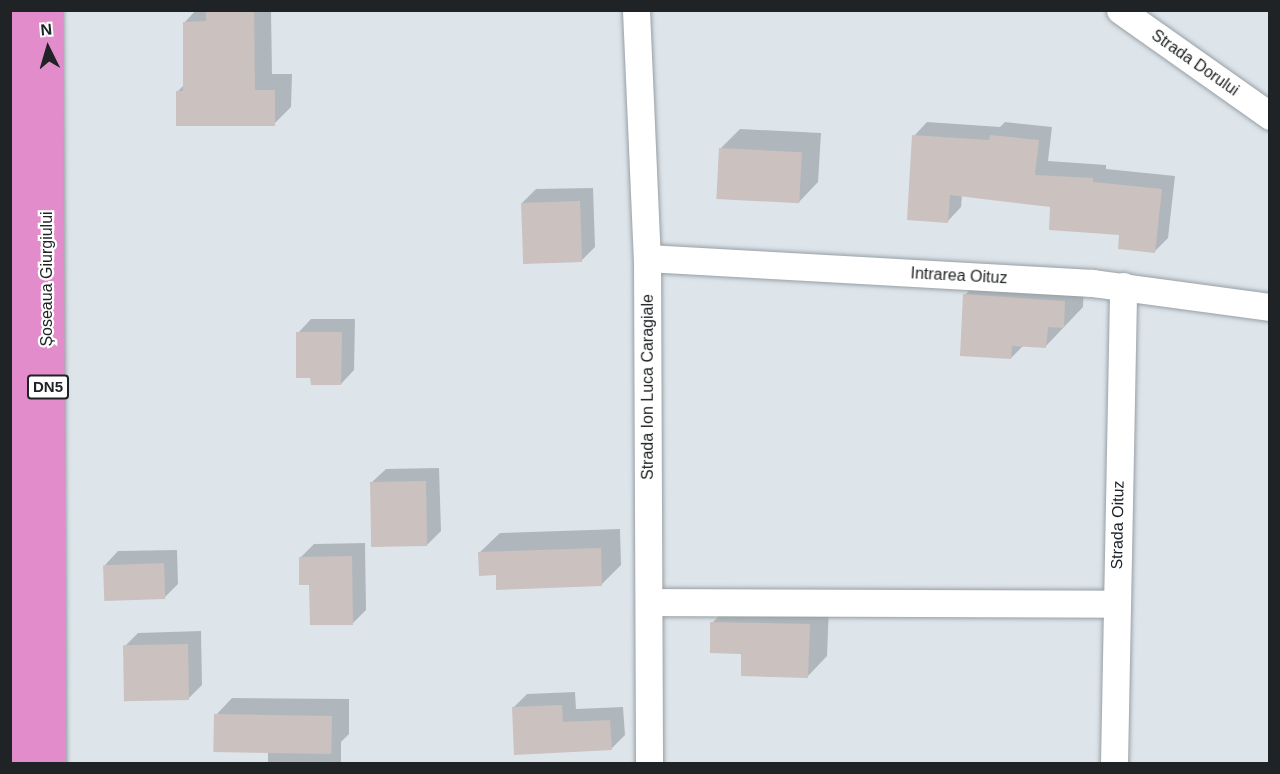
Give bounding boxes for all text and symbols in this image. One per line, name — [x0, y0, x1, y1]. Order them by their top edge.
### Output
north arrow — [18, 18, 78, 78]
text: N — [40, 21, 53, 39]
street label: Strada Dorului — [1148, 26, 1242, 100]
street label: Șoseaua Giurgiului — [37, 211, 57, 347]
street label: Intrarea Oituz — [910, 264, 1008, 288]
street label: Strada Ion Luca Caragiale — [638, 294, 658, 480]
road number: DN5 — [26, 375, 70, 399]
street label: Strada Oituz — [1108, 480, 1128, 570]

